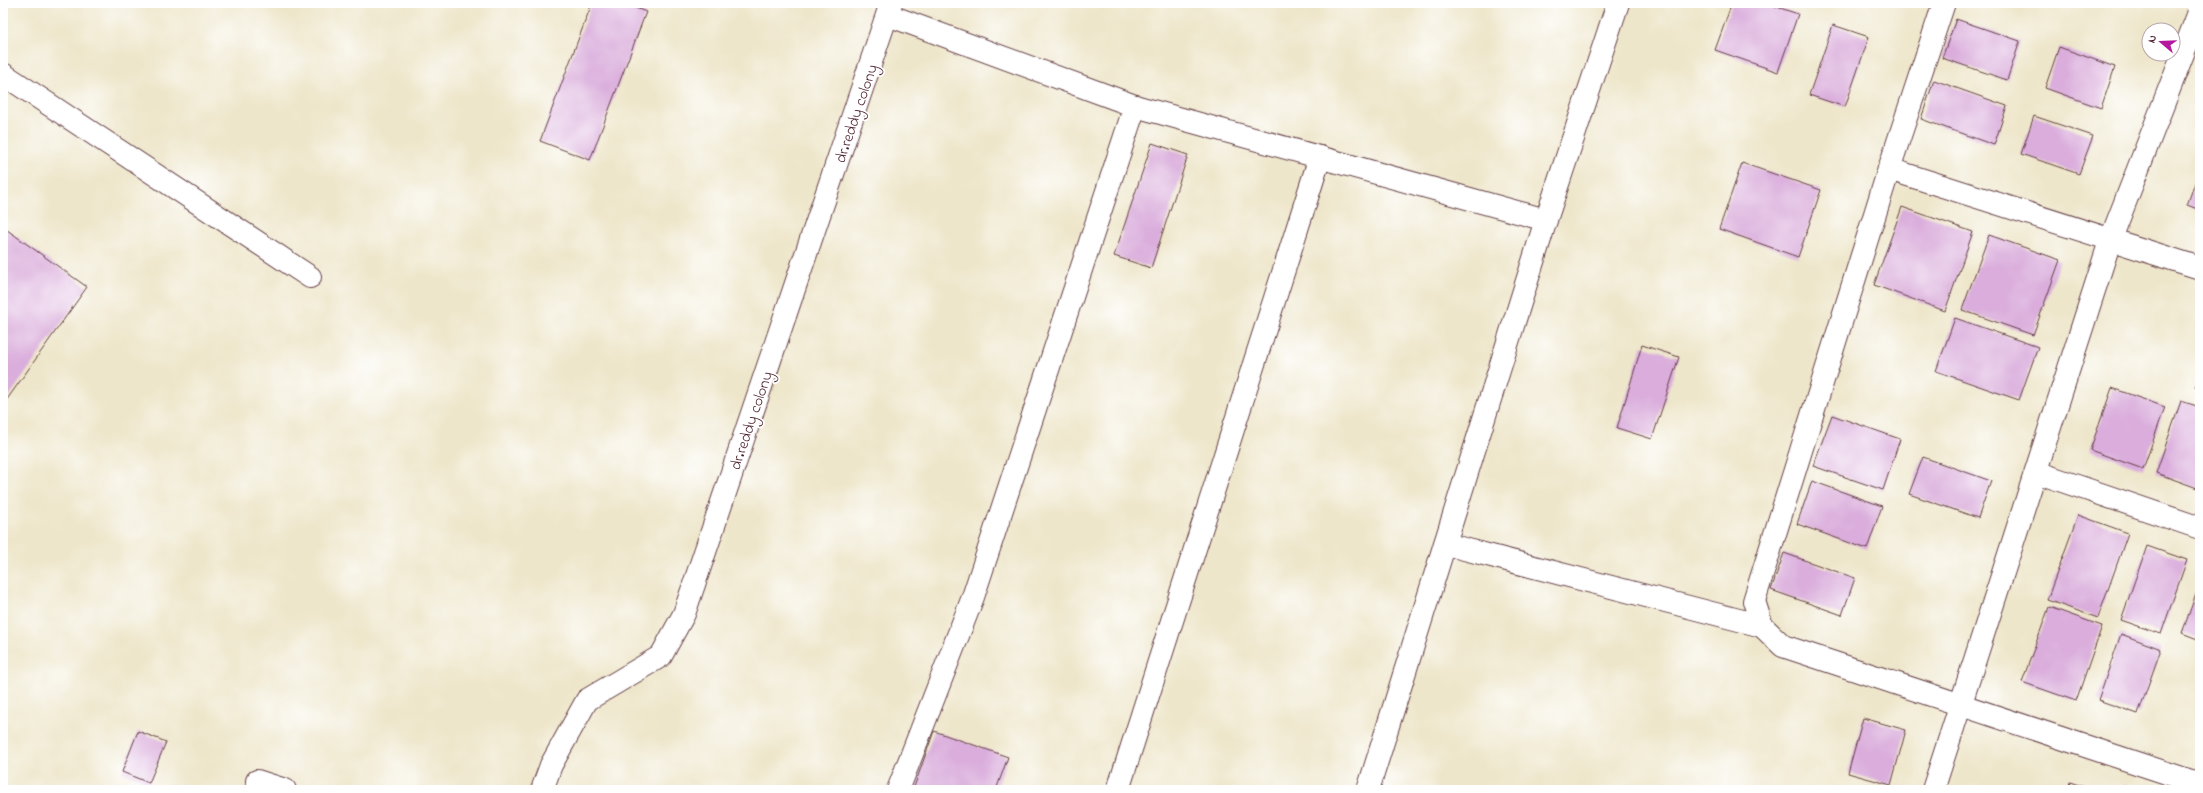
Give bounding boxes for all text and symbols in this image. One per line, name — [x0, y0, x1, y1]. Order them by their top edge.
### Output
north arrow — [2141, 22, 2181, 62]
text: N — [2144, 33, 2161, 45]
street label: dr.reddy colony — [829, 61, 885, 166]
street label: dr.reddy colony — [724, 368, 780, 473]

